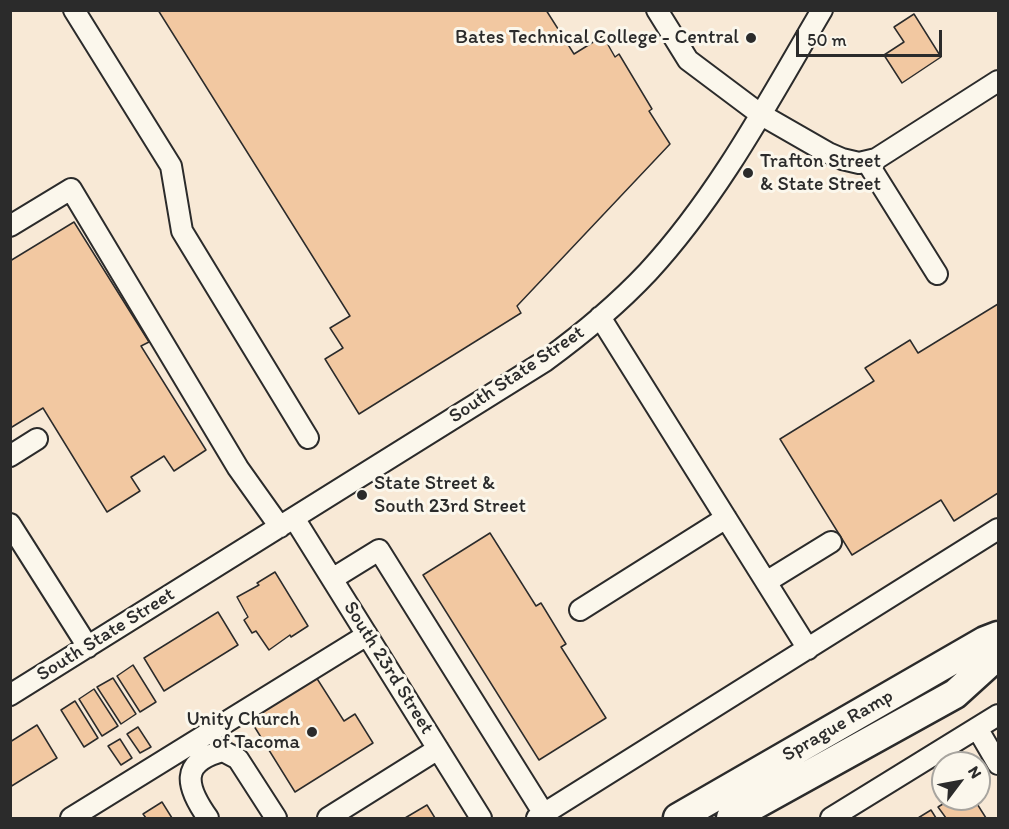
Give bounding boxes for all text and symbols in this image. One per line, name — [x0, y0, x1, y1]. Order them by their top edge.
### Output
scale bar — [799, 18, 944, 56]
place label: Bates Technical College - Central — [455, 26, 739, 50]
text: 50 m — [807, 29, 847, 51]
marker: Bates Technical College - Central — [744, 31, 758, 45]
place label: Trafton Street & State Street — [760, 150, 881, 197]
marker: Trafton Street & State Street — [741, 166, 755, 180]
street label: South State Street — [445, 321, 589, 429]
place label: State Street & South 23rd Street — [374, 472, 526, 519]
marker: State Street & South 23rd Street — [355, 488, 369, 502]
street label: South State Street — [33, 583, 179, 687]
street label: South 23rd Street — [338, 597, 438, 739]
street label: Sprague Ramp — [778, 685, 898, 767]
place label: Unity Church of Tacoma — [187, 708, 300, 755]
marker: Unity Church of Tacoma — [305, 725, 319, 739]
north arrow — [931, 751, 991, 811]
text: N — [964, 763, 986, 782]

